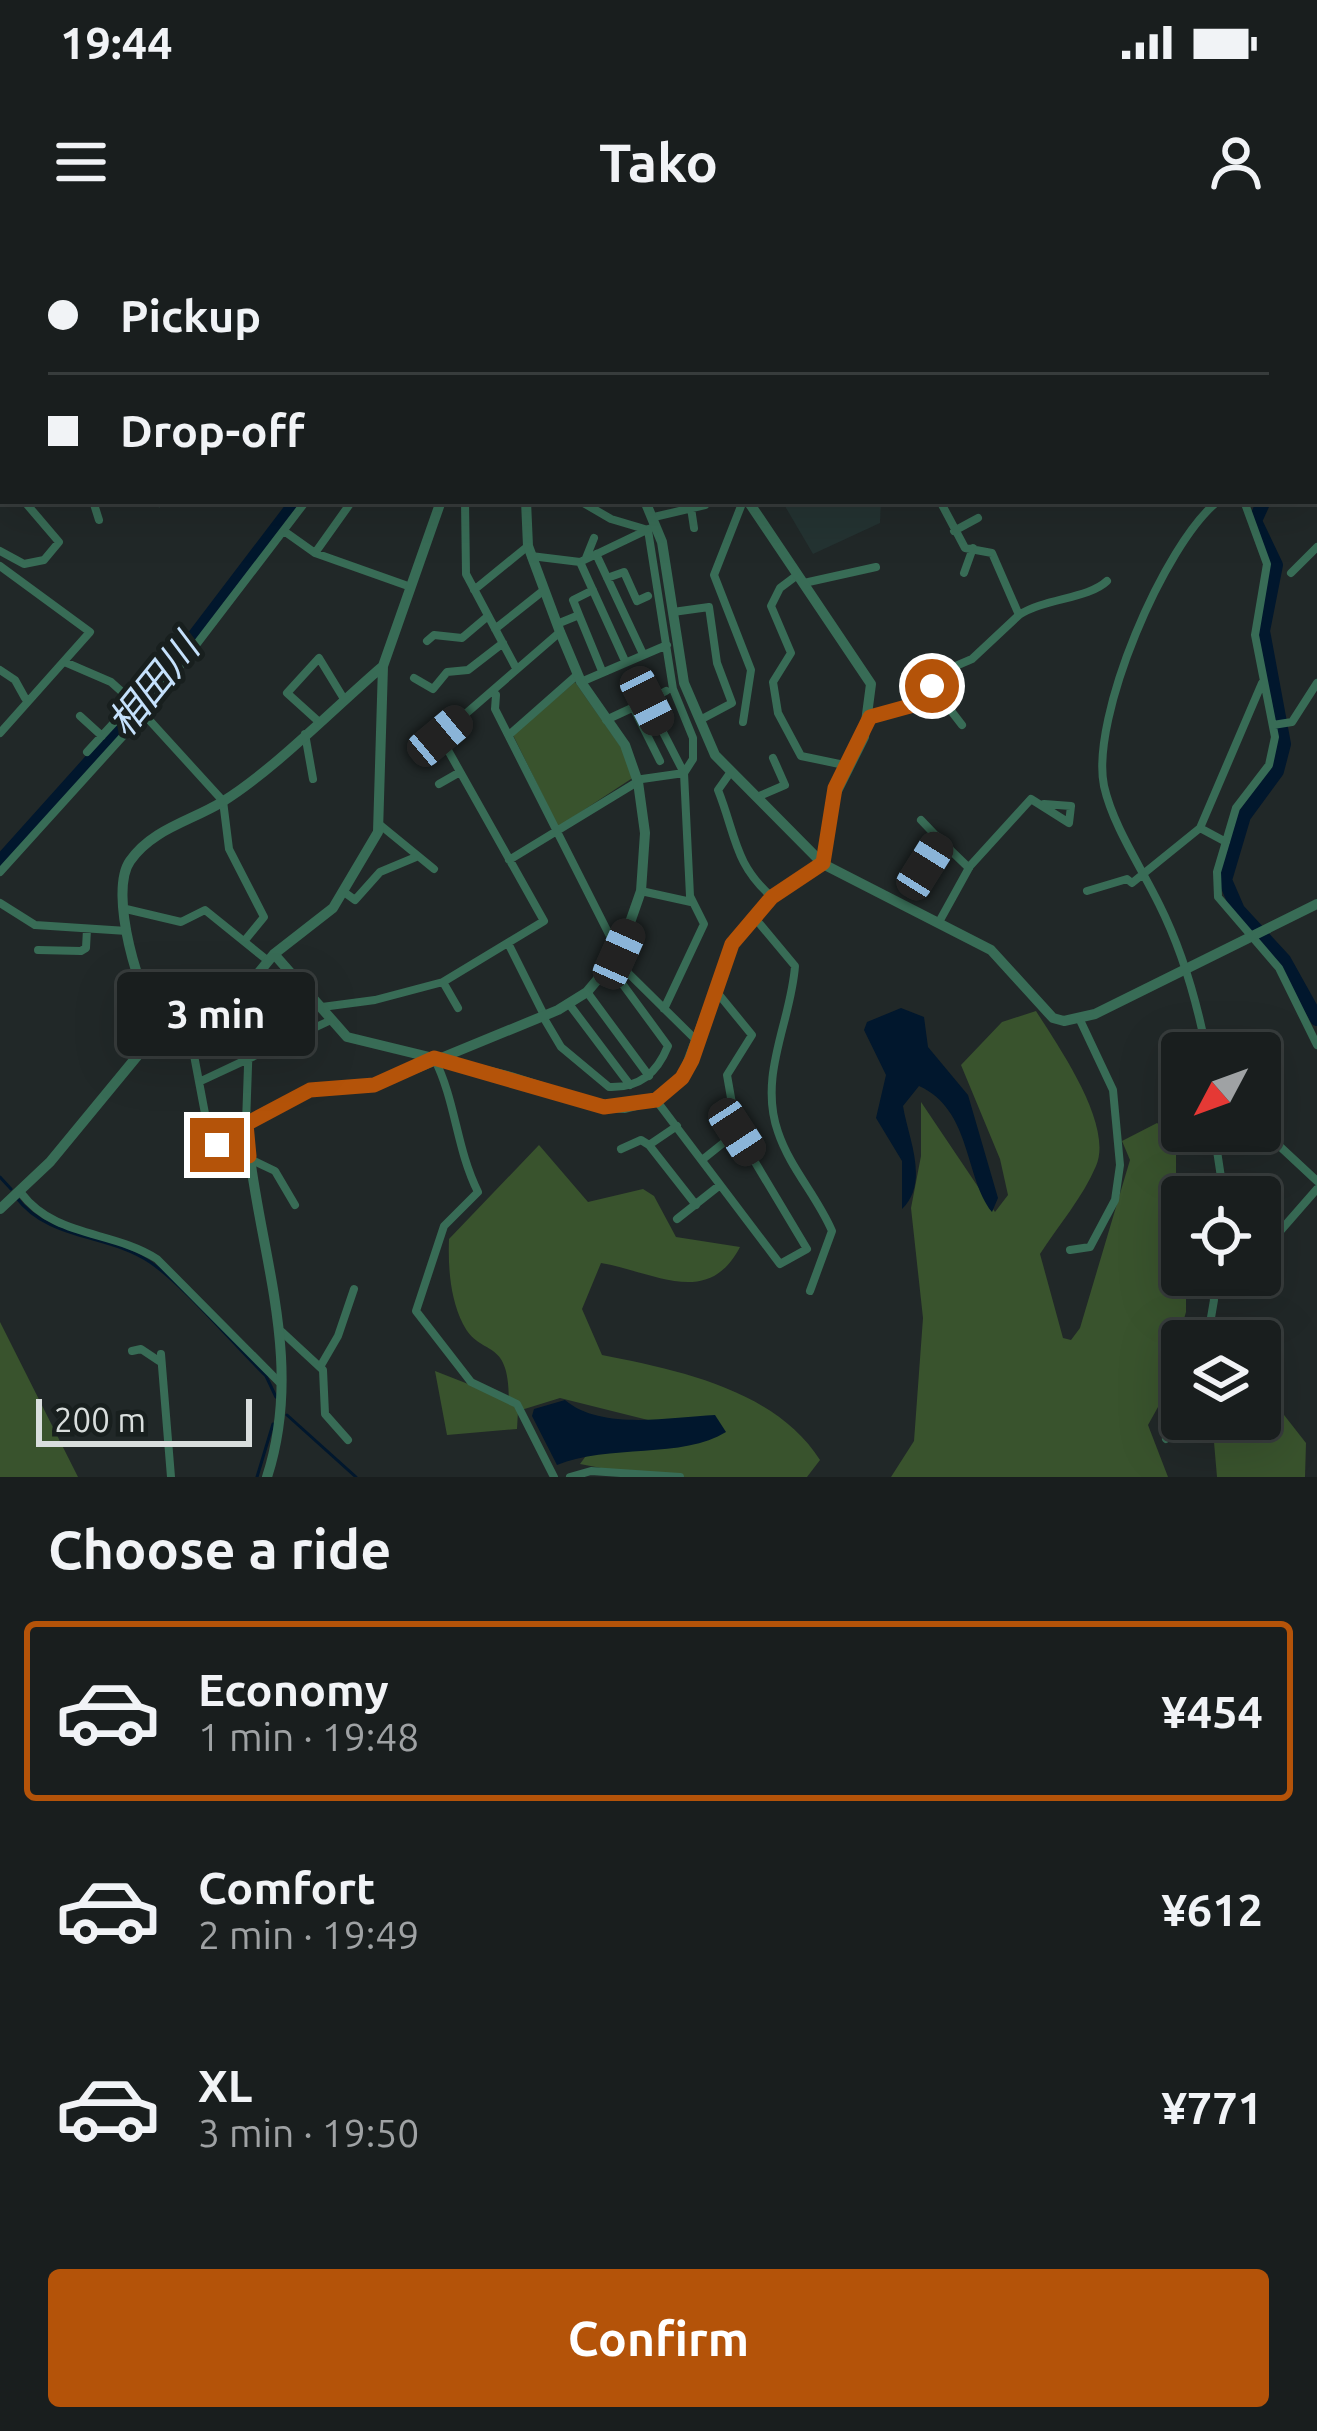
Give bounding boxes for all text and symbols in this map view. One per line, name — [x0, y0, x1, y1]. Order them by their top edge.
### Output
text: 19:44 — [60, 17, 173, 68]
icon: menu — [48, 129, 114, 195]
icon: person — [1203, 129, 1269, 195]
text: Tako — [599, 132, 718, 192]
text: Pickup — [120, 290, 261, 341]
text: Drop-off — [120, 405, 305, 456]
water label: 相田川 — [99, 623, 209, 744]
route start — [905, 659, 959, 713]
car — [615, 661, 679, 741]
car — [401, 699, 479, 773]
car — [891, 826, 959, 906]
car — [588, 914, 650, 994]
callout: 3 min — [118, 971, 316, 1055]
text: 3 min — [167, 992, 265, 1035]
north arrow — [1161, 1032, 1281, 1152]
map controls — [1161, 1032, 1281, 1440]
car — [702, 1092, 772, 1172]
route end — [190, 1118, 244, 1172]
button: locate — [1161, 1176, 1281, 1296]
button: layers — [1161, 1320, 1281, 1440]
scale bar — [36, 1393, 252, 1446]
text: 200 m — [54, 1401, 146, 1438]
text: Choose a ride — [48, 1519, 391, 1579]
icon: car — [54, 1657, 162, 1765]
text: Economy — [198, 1664, 389, 1715]
text: ¥454 — [1161, 1686, 1263, 1737]
text: 1 min · 19:48 — [198, 1715, 419, 1758]
icon: car — [54, 1855, 162, 1963]
text: Comfort — [198, 1862, 375, 1913]
text: ¥612 — [1161, 1884, 1263, 1935]
text: 2 min · 19:49 — [198, 1913, 419, 1956]
icon: car — [54, 2053, 162, 2161]
text: XL — [198, 2060, 252, 2111]
text: ¥771 — [1161, 2082, 1263, 2133]
text: 3 min · 19:50 — [198, 2111, 419, 2154]
button: Confirm — [48, 2269, 1269, 2407]

